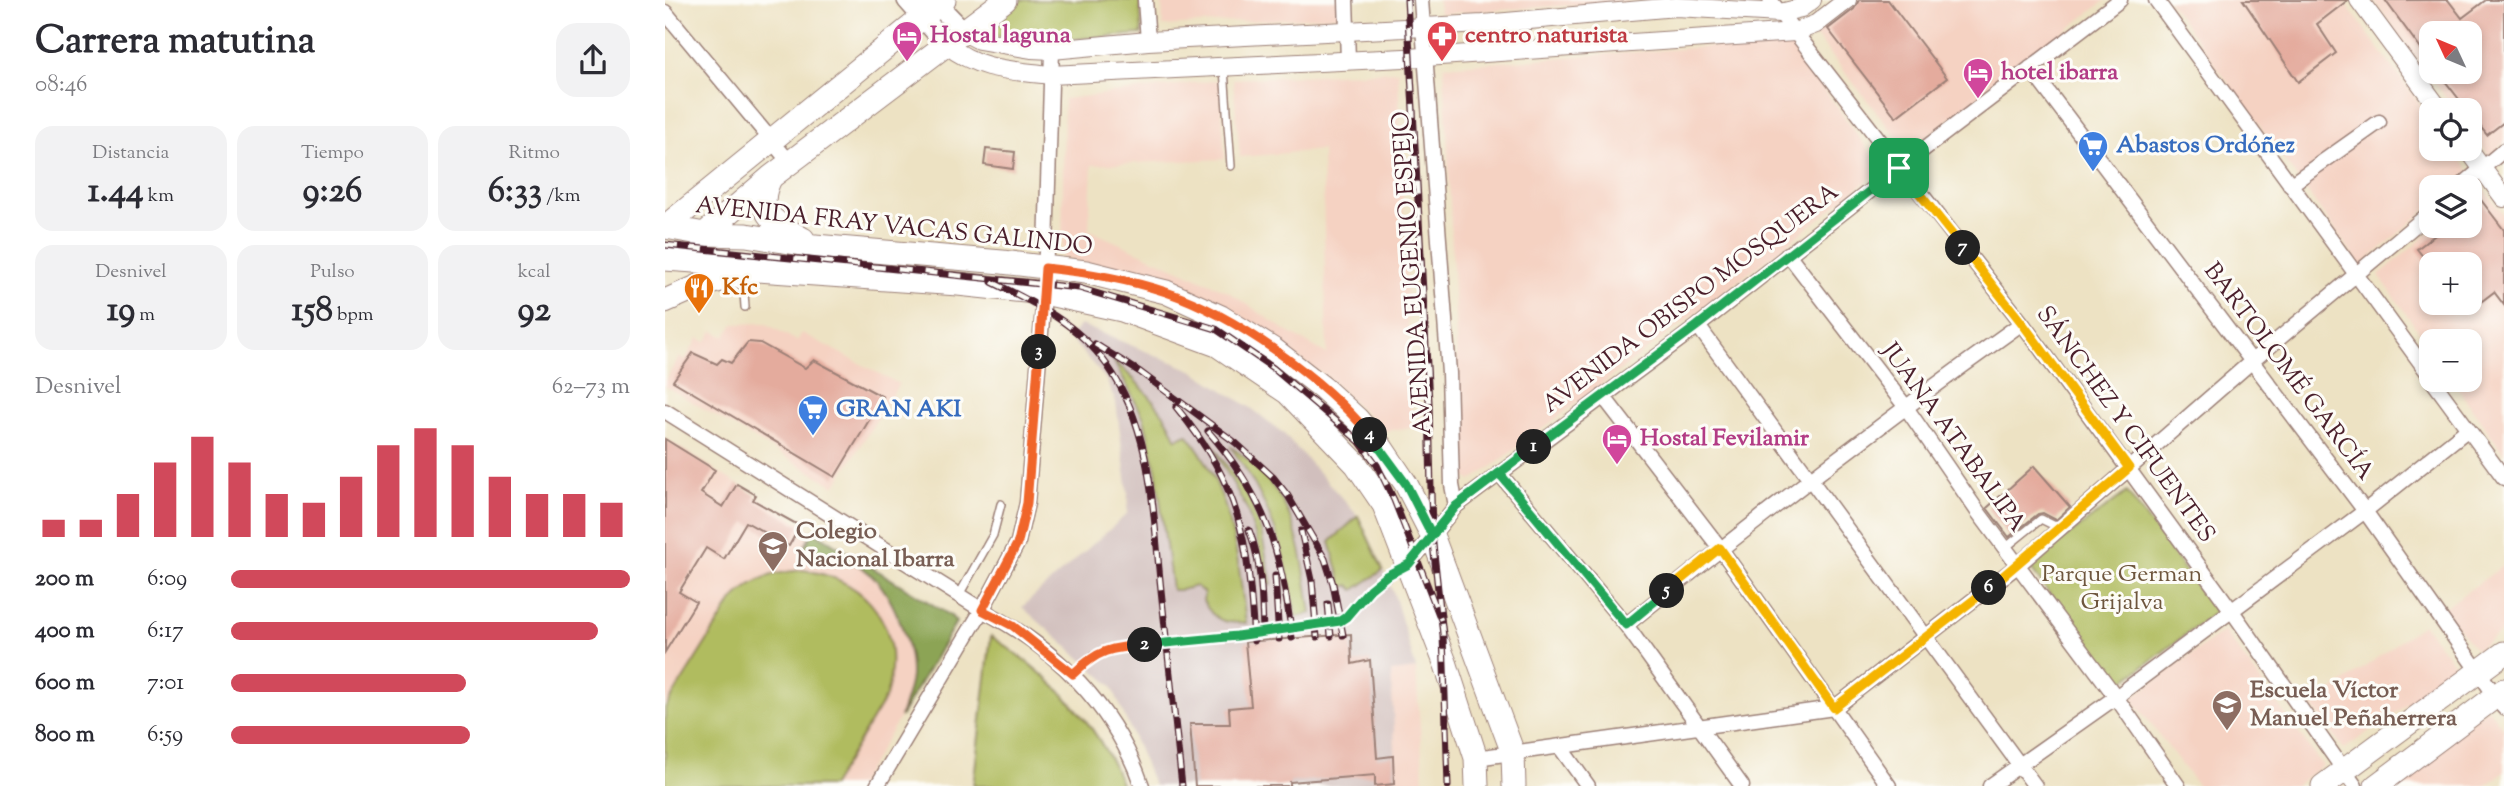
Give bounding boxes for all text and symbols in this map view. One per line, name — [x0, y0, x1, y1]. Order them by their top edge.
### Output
text: Carrera matutina — [35, 16, 315, 70]
hotel icon: Hostal laguna — [890, 19, 924, 63]
place label: Hostal laguna — [930, 19, 1072, 53]
pharmacy icon: centro naturista — [1425, 19, 1459, 63]
place label: centro naturista — [1465, 19, 1629, 53]
north arrow — [2419, 21, 2481, 84]
map controls — [2419, 21, 2482, 392]
button: share — [556, 23, 630, 97]
hotel icon: hotel ibarra — [1961, 56, 1995, 100]
place label: hotel ibarra — [2001, 56, 2119, 90]
text: 08:46 — [35, 69, 87, 102]
button: locate — [2419, 98, 2482, 161]
street label: AVENIDA EUGENIO ESPEJO — [1385, 110, 1441, 436]
supermarket icon: Abastos Ordóñez — [2076, 129, 2110, 173]
place label: Abastos Ordóñez — [2116, 129, 2295, 163]
pin — [1869, 138, 1929, 198]
text: Distancia — [92, 140, 169, 167]
text: Tiempo — [301, 140, 364, 167]
text: Ritmo — [508, 140, 560, 167]
icon: arrive — [1880, 149, 1918, 187]
text: 1.44 — [88, 167, 144, 218]
text: 9:26 — [303, 167, 362, 218]
text: 6:33 — [488, 167, 542, 218]
button: layers — [2419, 175, 2482, 238]
street label: AVENIDA OBISPO MOSQUERA — [1536, 176, 1847, 422]
text: km — [144, 183, 174, 210]
text: /km — [542, 183, 581, 210]
street label: AVENIDA FRAY VACAS GALINDO — [694, 189, 1094, 265]
pin: 7 — [1945, 230, 1981, 266]
text: 7 — [1958, 234, 1967, 261]
button: + — [2419, 252, 2482, 315]
street label: BARTOLOMÉ GARCÍA — [2195, 256, 2382, 488]
text: Desnivel — [95, 259, 167, 286]
text: Pulso — [310, 259, 355, 286]
text: kcal — [518, 259, 550, 286]
restaurant icon: Kfc — [682, 271, 716, 315]
place label: Kfc — [722, 271, 758, 305]
text: 19 — [107, 286, 135, 337]
text: 158 — [292, 286, 333, 337]
text: 92 — [517, 286, 551, 337]
street label: SÁNCHEZ Y CIFUENTES — [2027, 300, 2223, 550]
text: m — [135, 302, 155, 329]
text: bpm — [333, 302, 373, 329]
button: − — [2419, 329, 2482, 392]
pin: 3 — [1021, 334, 1057, 370]
street label: JUANA ATABALIPA — [1871, 335, 2034, 540]
text: 3 — [1035, 338, 1042, 365]
text: Desnivel — [35, 371, 121, 404]
text: 62–73 m — [552, 371, 630, 404]
supermarket icon: GRAN AKI — [796, 393, 830, 437]
place label: GRAN AKI — [836, 393, 961, 427]
pin: 4 — [1353, 418, 1387, 452]
text: 4 — [1365, 421, 1374, 448]
hotel icon: Hostal Fevilamir — [1600, 422, 1634, 466]
place label: Hostal Fevilamir — [1640, 422, 1810, 456]
pin: 1 — [1517, 430, 1551, 464]
text: 1 — [1530, 433, 1537, 460]
place label: Colegio Nacional Ibarra — [796, 515, 956, 577]
school or university icon: Colegio Nacional Ibarra — [756, 529, 790, 573]
park label: Parque German Grijalva — [2041, 558, 2203, 620]
text: 200 m — [35, 563, 94, 596]
text: 6:09 — [147, 563, 187, 596]
pin: 6 — [1971, 570, 2007, 606]
pin: 5 — [1649, 574, 1685, 608]
text: 6 — [1984, 574, 1993, 601]
text: 5 — [1663, 577, 1670, 604]
text: 400 m — [35, 615, 95, 648]
text: 6:17 — [147, 615, 184, 648]
pin: 2 — [1127, 628, 1163, 662]
text: 2 — [1140, 631, 1149, 658]
text: 600 m — [35, 667, 95, 700]
text: 7:01 — [147, 667, 184, 700]
place label: Escuela Víctor Manuel Peñaherrera — [2250, 674, 2458, 736]
school or university icon: Escuela Víctor Manuel Peñaherrera — [2210, 688, 2244, 732]
text: 800 m — [35, 719, 95, 752]
text: 6:59 — [147, 719, 183, 752]

